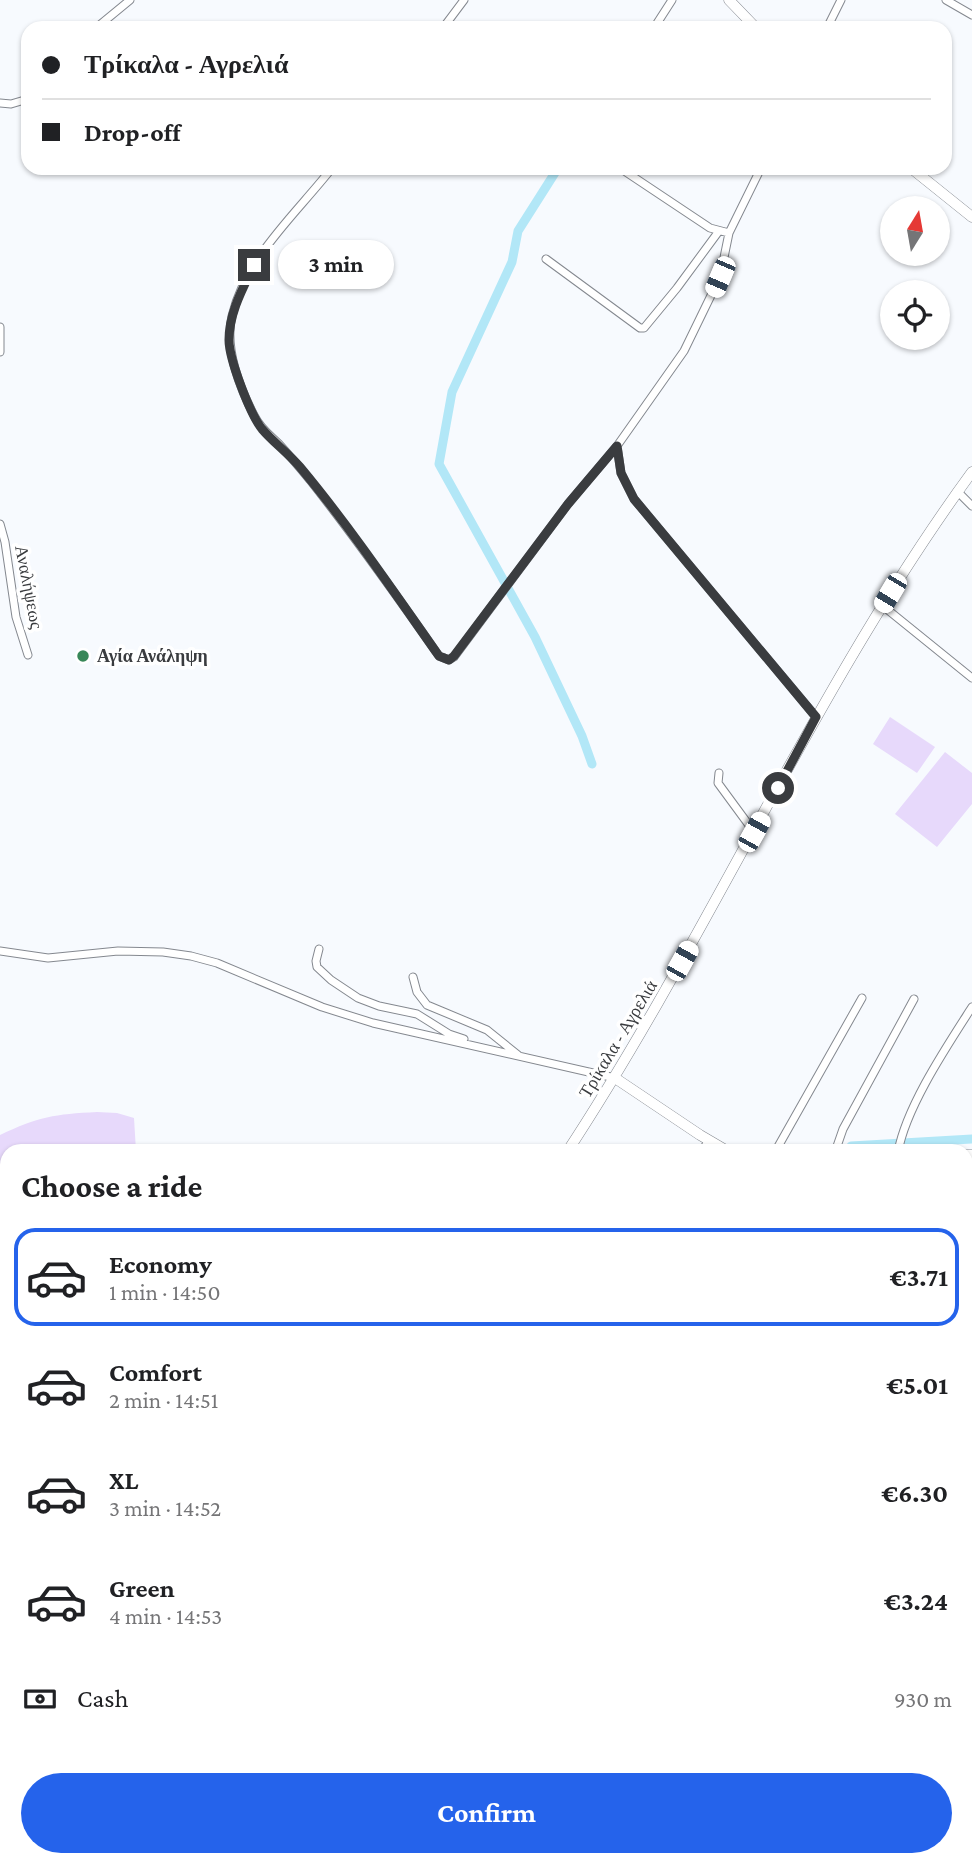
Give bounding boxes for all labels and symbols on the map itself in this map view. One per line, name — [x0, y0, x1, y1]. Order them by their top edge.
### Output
north arrow — [880, 196, 950, 266]
callout: 3 min — [278, 240, 394, 290]
route end — [238, 249, 270, 281]
car — [703, 254, 738, 300]
street label: Αναλήψεως — [11, 543, 47, 631]
car — [871, 570, 910, 616]
place label: Αγία Ανάληψη — [97, 646, 208, 666]
marker: Αγία Ανάληψη — [75, 648, 91, 664]
route start — [762, 772, 794, 804]
car — [735, 809, 774, 855]
car — [663, 938, 702, 984]
street label: Τρίκαλα - Αγρελιά — [575, 976, 661, 1101]

